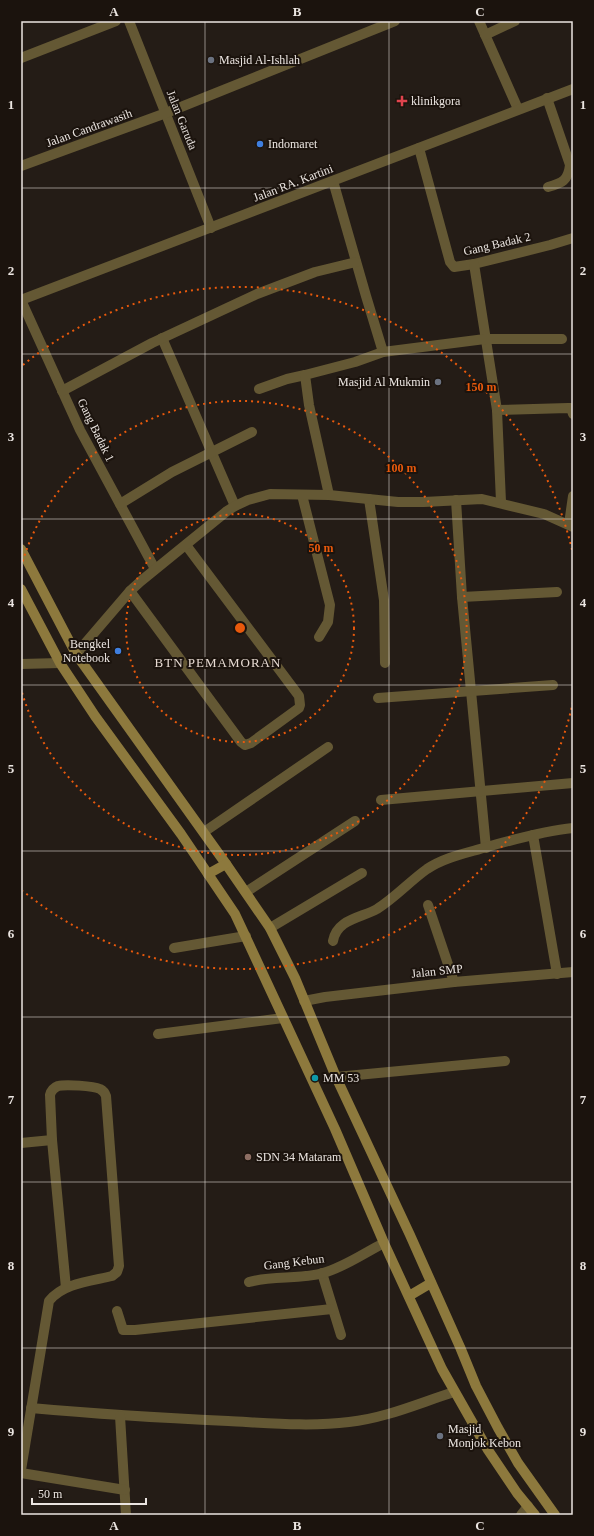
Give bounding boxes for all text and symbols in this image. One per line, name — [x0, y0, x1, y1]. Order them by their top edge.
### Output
text: A — [109, 4, 119, 19]
text: B — [293, 4, 302, 19]
text: C — [475, 4, 485, 19]
place label: Masjid Al-Ishlah — [219, 53, 300, 67]
marker: Masjid Al-Ishlah — [206, 55, 216, 65]
street label: Jalan Garuda — [164, 88, 201, 152]
place label: klinikgora — [411, 94, 461, 108]
marker: klinikgora — [396, 95, 408, 107]
text: 1 — [8, 97, 14, 112]
text: 1 — [580, 97, 586, 112]
street label: Jalan Candrawasih — [44, 106, 134, 150]
place label: Indomaret — [268, 137, 318, 151]
marker: Indomaret — [255, 139, 265, 149]
street label: Jalan RA. Kartini — [251, 161, 335, 205]
street label: Gang Badak 2 — [462, 229, 532, 259]
text: 2 — [8, 263, 14, 278]
text: 2 — [580, 263, 586, 278]
place label: Masjid Al Mukmin — [338, 375, 430, 389]
marker: Masjid Al Mukmin — [433, 377, 443, 387]
text: 150 m — [466, 380, 497, 394]
street label: Gang Badak 1 — [75, 396, 117, 464]
text: 3 — [8, 429, 15, 444]
text: 3 — [580, 429, 587, 444]
text: 100 m — [386, 461, 417, 475]
text: 50 m — [309, 541, 334, 555]
text: 4 — [8, 595, 15, 610]
text: 4 — [580, 595, 587, 610]
centre of rings — [233, 621, 247, 635]
place label: Bengkel Notebook — [63, 637, 111, 665]
marker: Bengkel Notebook — [113, 646, 123, 656]
district label: BTN PEMAMORAN — [155, 655, 281, 670]
text: 5 — [8, 761, 15, 776]
text: 5 — [580, 761, 587, 776]
text: 6 — [8, 926, 15, 941]
text: 6 — [580, 926, 587, 941]
street label: Jalan SMP — [411, 961, 464, 981]
place label: MM 53 — [323, 1071, 359, 1085]
marker: MM 53 — [310, 1073, 320, 1083]
text: 7 — [8, 1092, 15, 1107]
text: 7 — [580, 1092, 587, 1107]
place label: SDN 34 Mataram — [256, 1150, 342, 1164]
marker: SDN 34 Mataram — [243, 1152, 253, 1162]
street label: Gang Kebun — [263, 1251, 325, 1273]
text: 8 — [8, 1258, 15, 1273]
text: 8 — [580, 1258, 587, 1273]
place label: Masjid Monjok Kebon — [448, 1422, 521, 1450]
text: 9 — [8, 1424, 15, 1439]
text: 9 — [580, 1424, 587, 1439]
marker: Masjid Monjok Kebon — [435, 1431, 445, 1441]
scale bar — [32, 1480, 146, 1506]
text: 50 m — [38, 1487, 63, 1501]
text: A — [109, 1518, 119, 1533]
text: B — [293, 1518, 302, 1533]
text: C — [475, 1518, 485, 1533]

